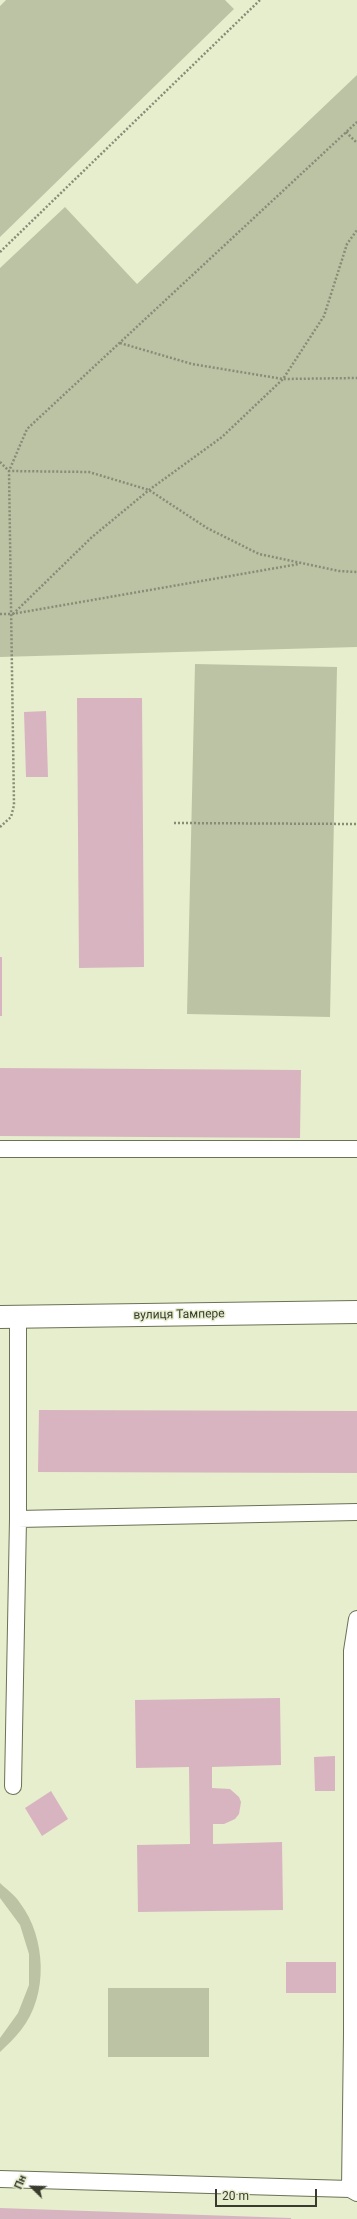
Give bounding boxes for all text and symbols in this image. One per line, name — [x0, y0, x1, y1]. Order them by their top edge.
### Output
street label: вулиця Тампере — [133, 1307, 225, 1323]
north arrow — [12, 2167, 52, 2207]
text: Пн — [12, 2173, 29, 2191]
scale bar — [217, 2181, 319, 2207]
text: 20 m — [222, 2189, 249, 2203]

